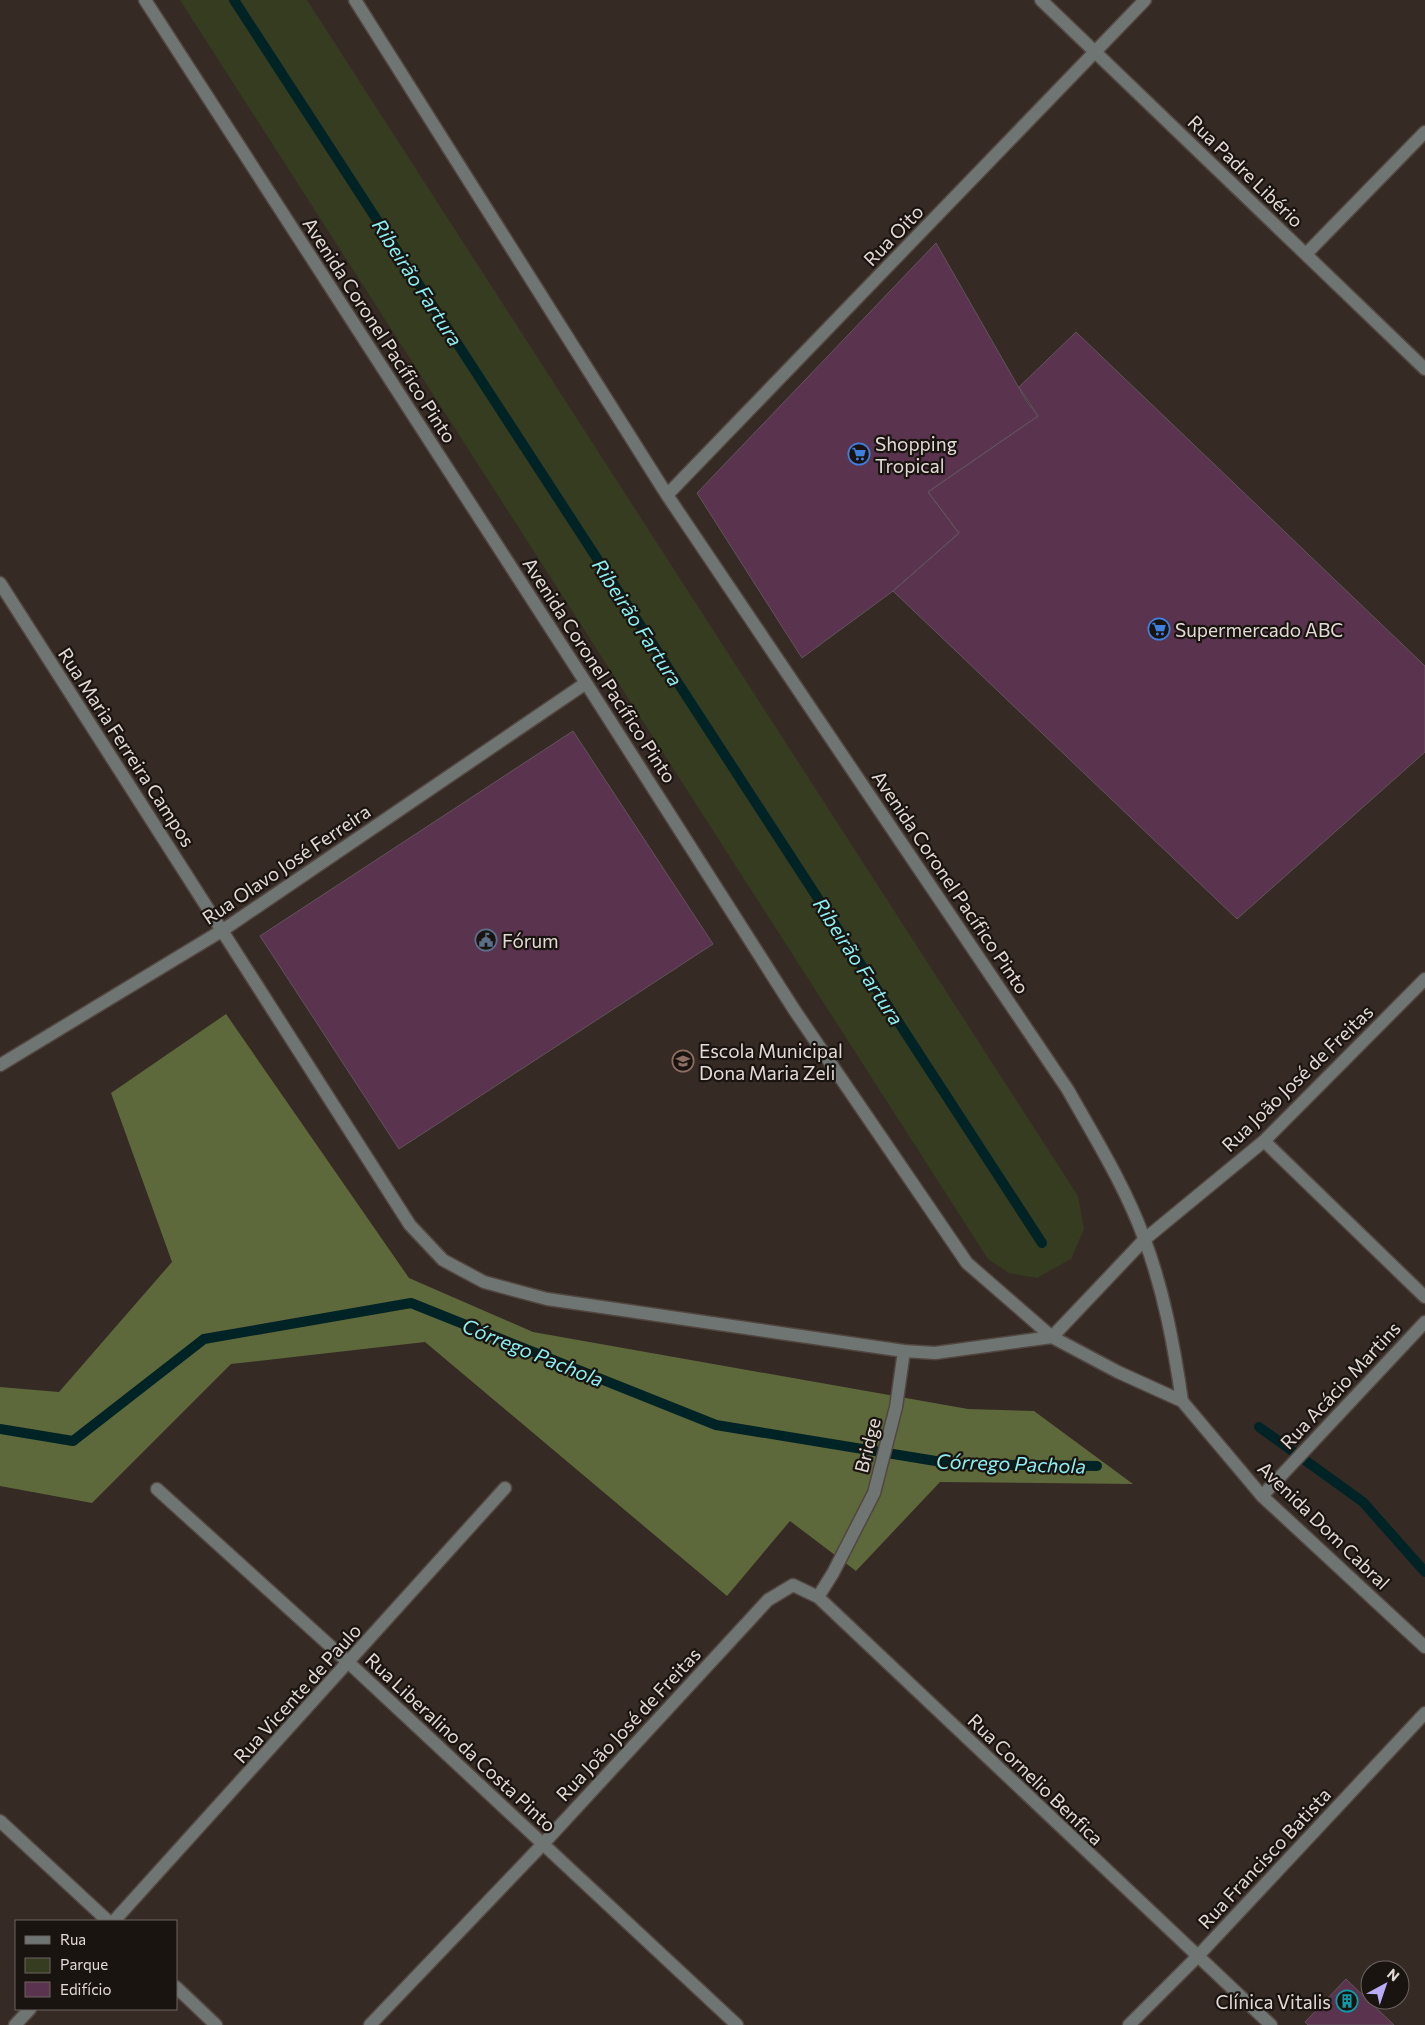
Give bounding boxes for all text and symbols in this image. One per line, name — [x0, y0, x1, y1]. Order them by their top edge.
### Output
street label: Rua Padre Libério — [1184, 110, 1308, 232]
street label: Rua Oito — [858, 200, 928, 270]
street label: Avenida Coronel Pacífico Pinto — [298, 213, 462, 447]
water label: Ribeirão Fartura — [368, 214, 468, 350]
place label: Shopping Tropical — [875, 432, 957, 477]
supermarket icon: Shopping Tropical — [847, 442, 871, 466]
street label: Avenida Coronel Pacífico Pinto — [518, 553, 682, 787]
water label: Ribeirão Fartura — [588, 554, 688, 690]
supermarket icon: Supermercado ABC — [1147, 617, 1171, 641]
place label: Supermercado ABC — [1175, 618, 1343, 641]
street label: Rua Maria Ferreira Campos — [54, 643, 200, 851]
street label: Avenida Coronel Pacífico Pinto — [868, 766, 1034, 998]
street label: Rua Olavo José Ferreira — [198, 799, 374, 929]
water label: Ribeirão Fartura — [809, 893, 909, 1029]
public building icon: Fórum — [474, 928, 498, 952]
place label: Fórum — [502, 929, 559, 952]
street label: Rua João José de Freitas — [1217, 1000, 1377, 1156]
place label: Escola Municipal Dona Maria Zeli — [699, 1039, 843, 1084]
school or university icon: Escola Municipal Dona Maria Zeli — [671, 1049, 695, 1073]
water label: Córrego Pachola — [459, 1313, 607, 1391]
street label: Rua Acácio Martins — [1275, 1317, 1405, 1453]
street label: Bridge — [849, 1415, 885, 1475]
water label: Córrego Pachola — [936, 1448, 1086, 1478]
street label: Avenida Dom Cabral — [1253, 1456, 1395, 1594]
street label: Rua Vicente de Paulo — [228, 1619, 366, 1767]
street label: Rua João José de Freitas — [551, 1643, 705, 1805]
street label: Rua Liberalino da Costa Pinto — [361, 1648, 561, 1836]
street label: Rua Cornelio Benfica — [964, 1708, 1108, 1850]
street label: Rua Francisco Batista — [1193, 1783, 1335, 1933]
legend — [15, 1920, 178, 2010]
text: Rua — [60, 1930, 86, 1948]
text: Parque — [60, 1955, 108, 1973]
north arrow — [1360, 1960, 1410, 2010]
text: N — [1384, 1965, 1403, 1985]
text: Edifício — [60, 1980, 111, 1998]
building icon: Clínica Vitalis — [1335, 1989, 1359, 2013]
place label: Clínica Vitalis — [1216, 1990, 1331, 2013]

